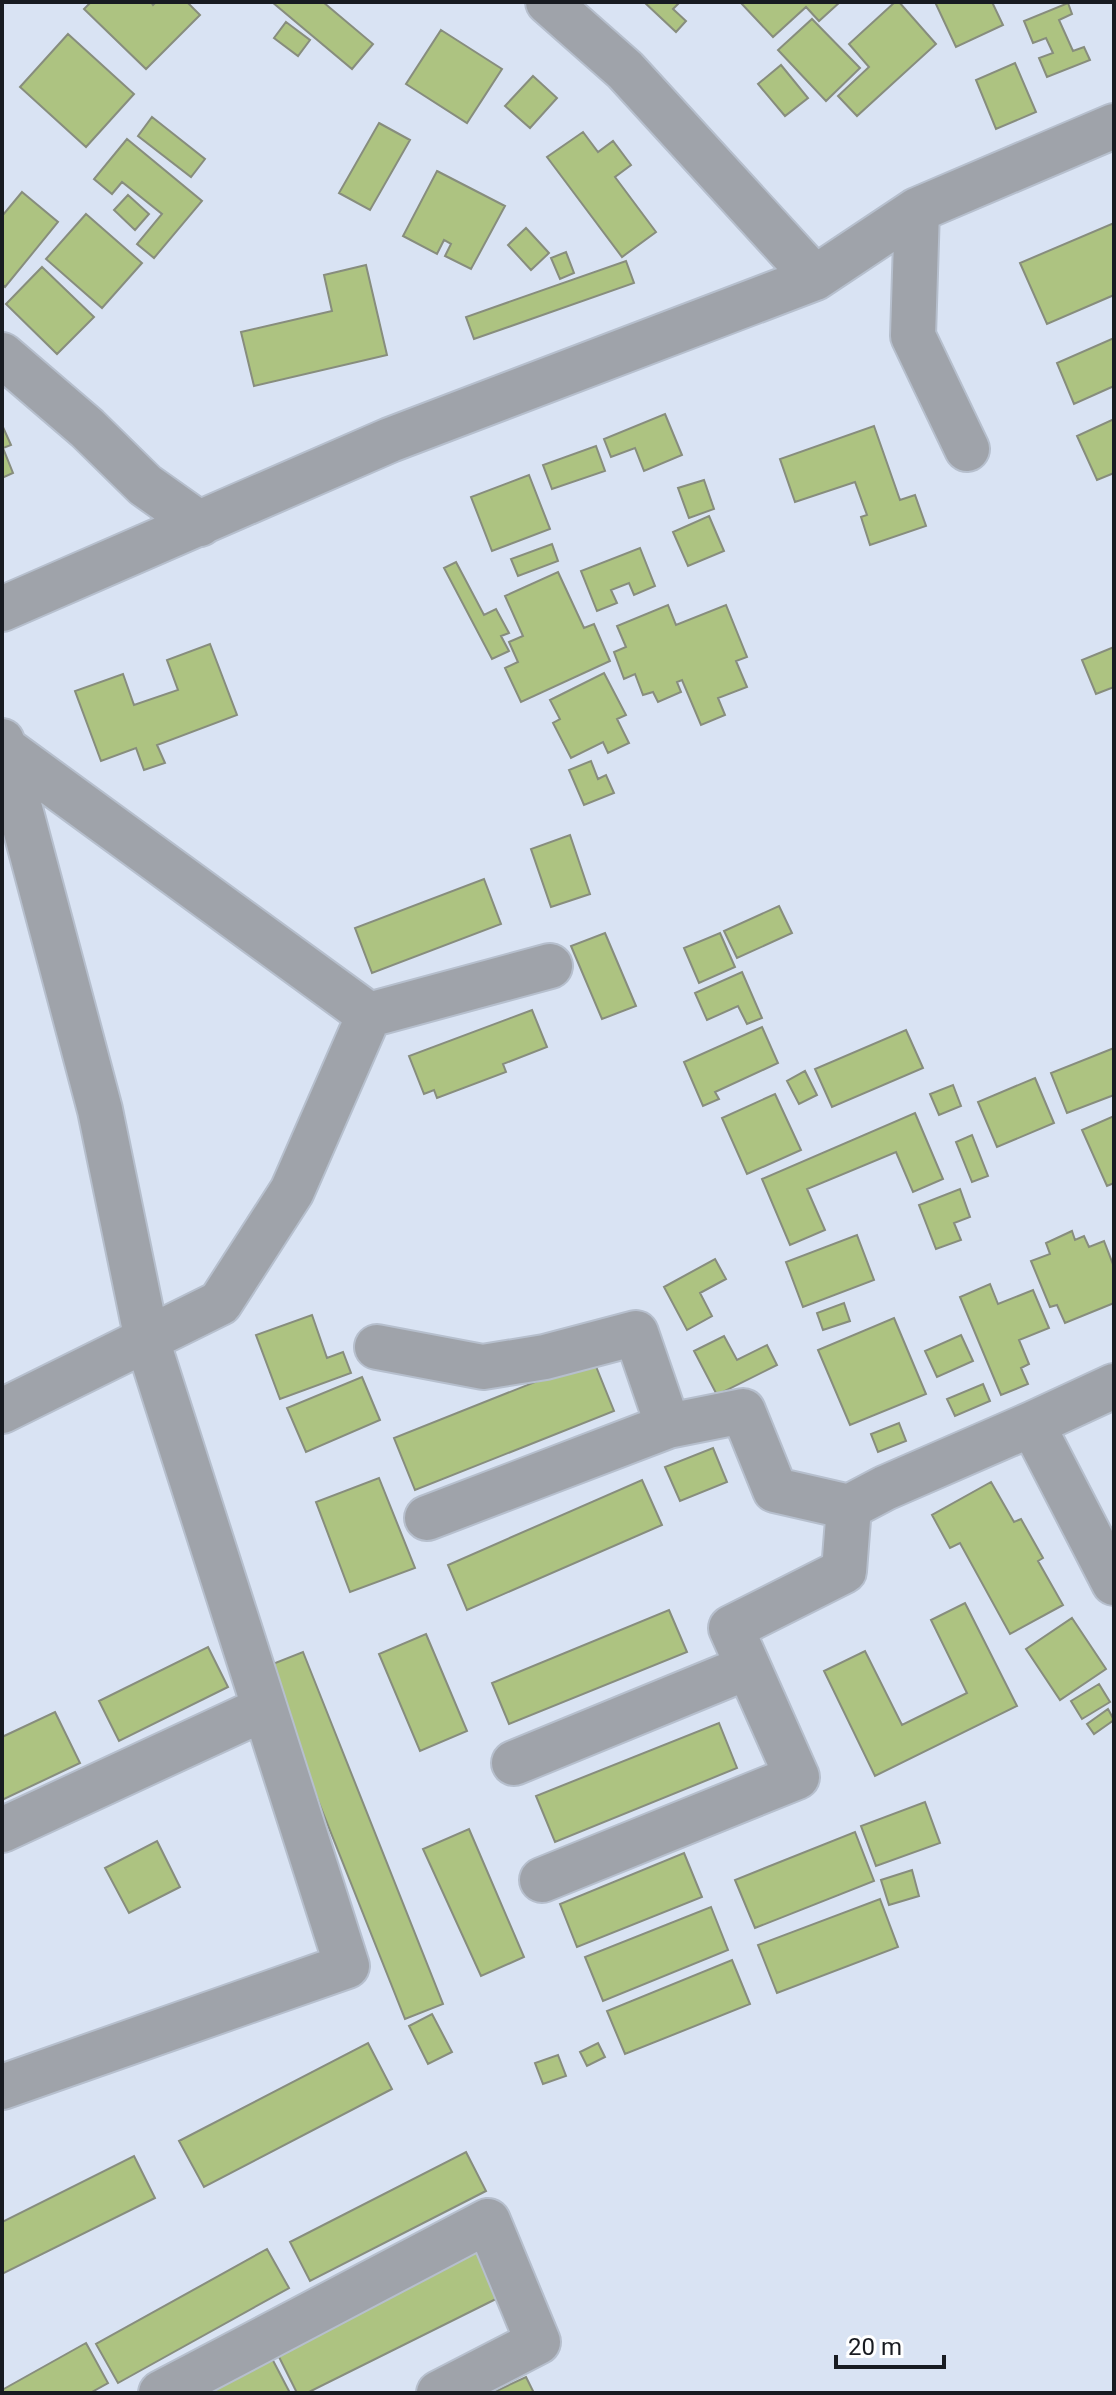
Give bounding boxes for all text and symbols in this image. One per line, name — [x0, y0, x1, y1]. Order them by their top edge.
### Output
scale bar — [836, 2319, 944, 2369]
text: 20 m — [848, 2333, 902, 2361]

